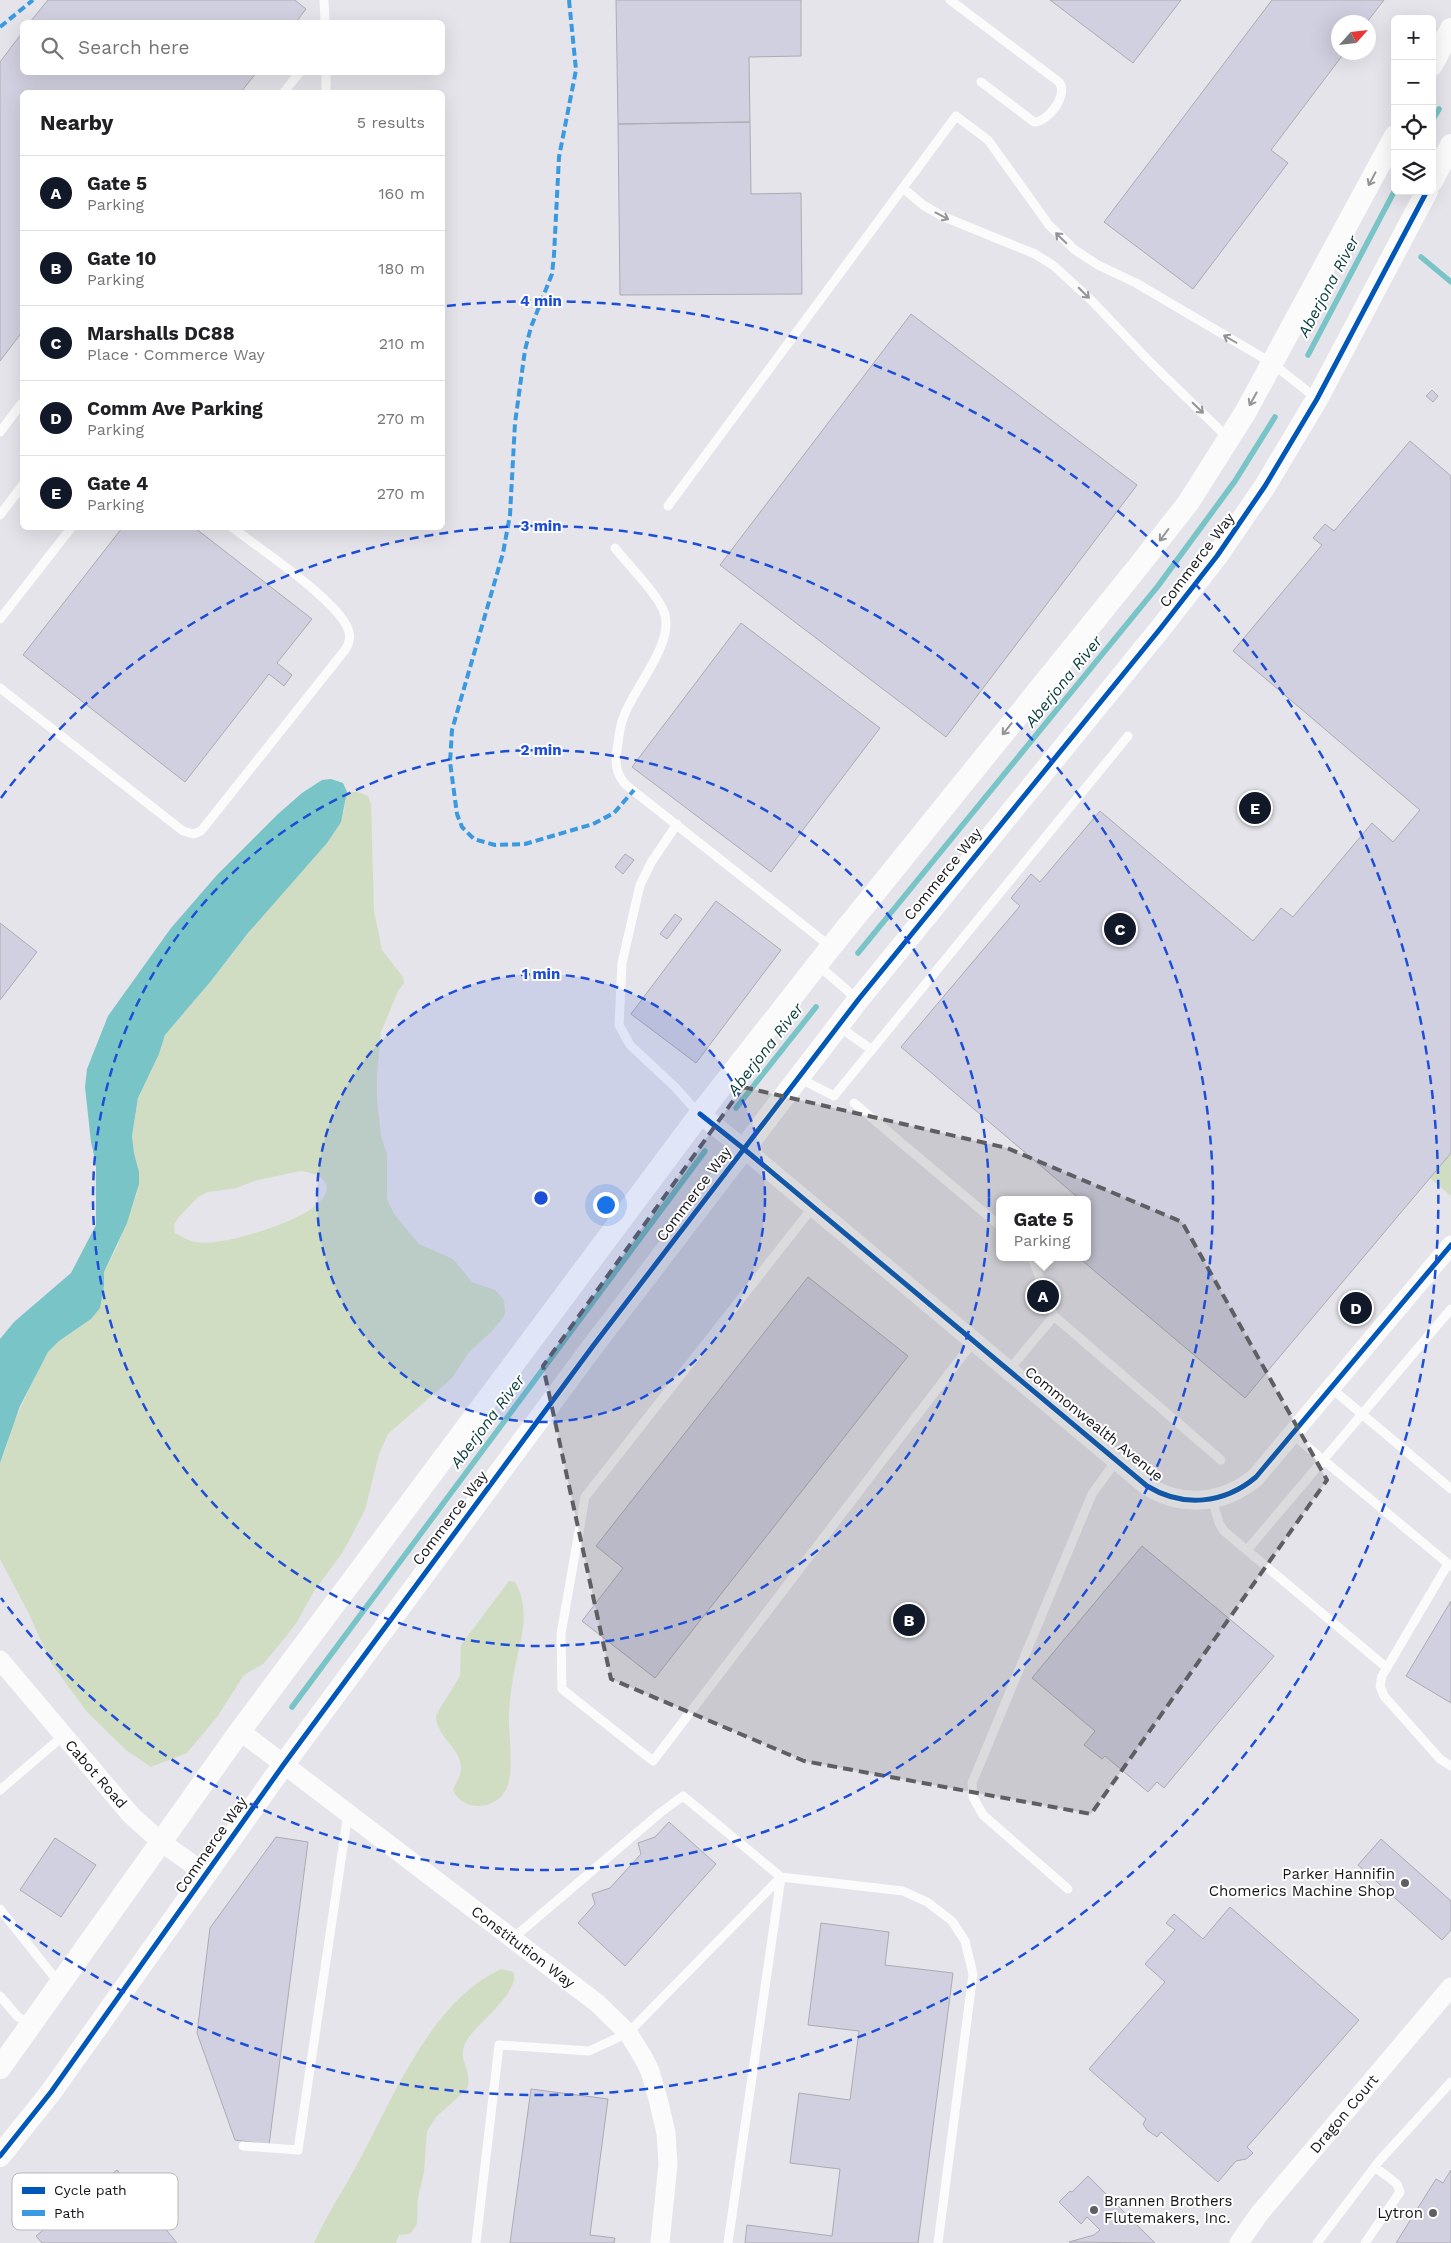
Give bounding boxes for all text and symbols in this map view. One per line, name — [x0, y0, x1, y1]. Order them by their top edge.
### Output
north arrow — [1331, 15, 1376, 60]
map controls — [1391, 15, 1436, 195]
button: + — [1391, 15, 1436, 60]
search box — [20, 20, 445, 75]
icon: search — [38, 34, 66, 62]
text: Search here — [78, 36, 189, 59]
button: − — [1391, 60, 1436, 105]
button: locate — [1391, 105, 1436, 150]
text: Nearby — [40, 110, 113, 135]
text: 5 results — [357, 113, 425, 132]
button: layers — [1391, 150, 1436, 195]
one-way arrow — [1367, 171, 1376, 186]
text: Gate 5 — [87, 172, 147, 195]
text: A — [51, 184, 61, 203]
text: 160 m — [378, 184, 425, 203]
text: Parking — [87, 195, 144, 214]
one-way arrow — [935, 211, 950, 221]
one-way arrow — [1055, 232, 1068, 244]
water label: Aberjona River — [1293, 232, 1363, 341]
text: Gate 10 — [87, 247, 156, 270]
text: B — [51, 259, 61, 278]
text: 180 m — [378, 259, 425, 278]
text: Parking — [87, 270, 144, 289]
one-way arrow — [1077, 287, 1090, 299]
text: 4 min — [520, 292, 562, 310]
text: Marshalls DC88 — [87, 322, 235, 345]
one-way arrow — [1224, 333, 1238, 343]
text: C — [51, 334, 61, 353]
text: 210 m — [379, 334, 425, 353]
text: Place · Commerce Way — [87, 345, 265, 364]
one-way arrow — [1248, 391, 1257, 406]
text: Comm Ave Parking — [87, 397, 263, 420]
one-way arrow — [1191, 402, 1203, 414]
text: D — [50, 409, 62, 428]
text: 270 m — [377, 409, 425, 428]
text: Parking — [87, 420, 144, 439]
text: Gate 4 — [87, 472, 148, 495]
text: E — [51, 484, 61, 503]
text: 270 m — [377, 484, 425, 503]
text: Parking — [87, 495, 144, 514]
street label: Commerce Way — [1156, 509, 1239, 611]
text: 3 min — [521, 517, 561, 535]
one-way arrow — [1159, 528, 1170, 541]
water label: Aberjona River — [1020, 631, 1106, 731]
one-way arrow — [1002, 723, 1013, 736]
text: 2 min — [520, 741, 562, 759]
pin: E — [1239, 789, 1271, 827]
street label: Commerce Way — [900, 824, 986, 924]
pin: C — [1104, 910, 1136, 948]
text: 1 min — [522, 965, 560, 983]
water label: Aberjona River — [723, 999, 808, 1100]
street label: Commerce Way — [653, 1143, 736, 1245]
centre of rings — [532, 1189, 550, 1207]
your location — [593, 1192, 619, 1218]
popup — [996, 1196, 1091, 1261]
text: Gate 5 — [1013, 1208, 1074, 1231]
text: Parking — [1013, 1231, 1071, 1250]
pin: A — [1027, 1277, 1059, 1315]
pin: D — [1340, 1289, 1372, 1327]
street label: Commonwealth Avenue — [1021, 1363, 1167, 1485]
water label: Aberjona River — [446, 1370, 529, 1472]
street label: Commerce Way — [409, 1467, 492, 1569]
pin: B — [893, 1601, 925, 1639]
street label: Cabot Road — [61, 1736, 131, 1812]
street label: Commerce Way — [171, 1793, 251, 1897]
place label: Parker Hannifin Chomerics Machine Shop — [1209, 1865, 1395, 1900]
marker: Parker Hannifin Chomerics Machine Shop — [1399, 1877, 1411, 1889]
street label: Constitution Way — [468, 1902, 579, 1992]
street label: Dragon Court — [1306, 2071, 1383, 2157]
legend — [12, 2173, 178, 2230]
text: Cycle path — [54, 2182, 127, 2198]
place label: Brannen Brothers Flutemakers, Inc. — [1104, 2192, 1232, 2227]
marker: Brannen Brothers Flutemakers, Inc. — [1088, 2204, 1100, 2216]
place label: Lytron — [1377, 2204, 1423, 2222]
text: Path — [54, 2205, 85, 2221]
marker: Lytron — [1427, 2207, 1439, 2219]

